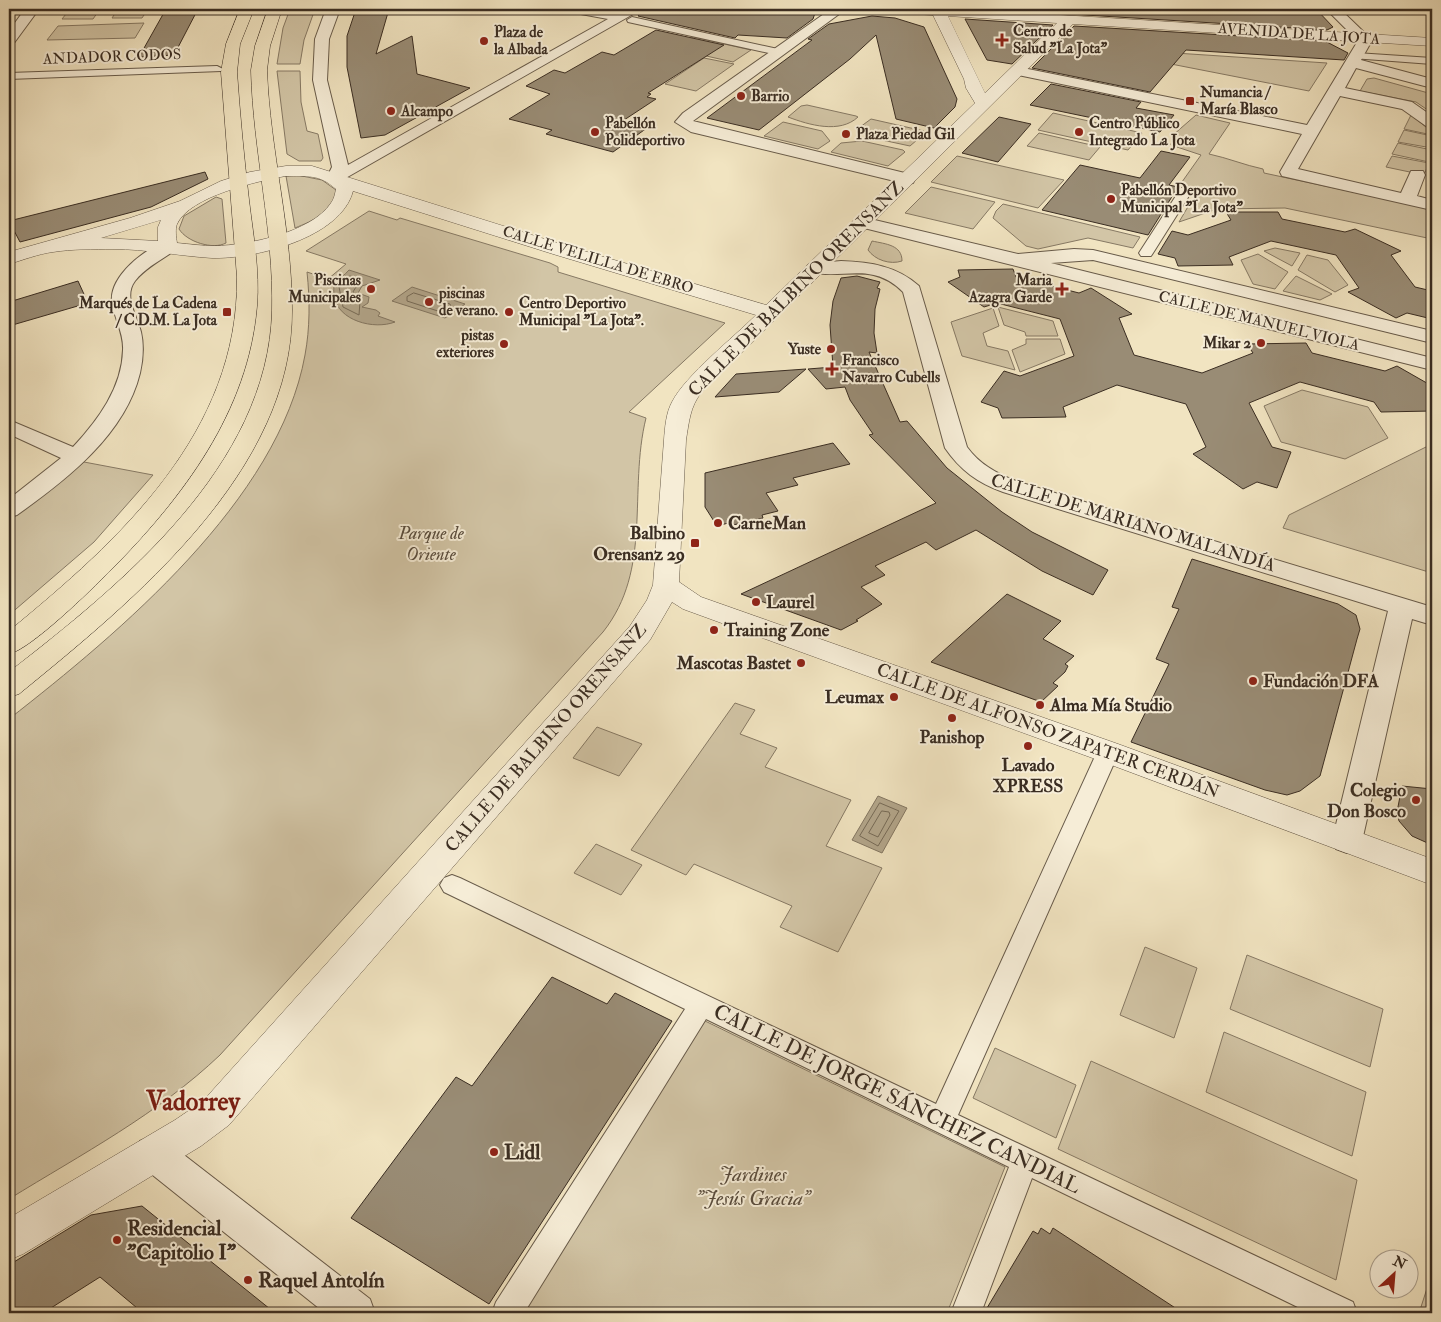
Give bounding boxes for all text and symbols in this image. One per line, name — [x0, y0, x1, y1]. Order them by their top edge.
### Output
street label: AVENIDA DE LA JOTA — [1216, 19, 1381, 50]
place label: Centro de Salud "La Jota" — [1013, 22, 1107, 59]
place label: Plaza de la Albada — [493, 23, 548, 59]
marker: Centro de Salud "La Jota" — [995, 33, 1009, 47]
marker: Plaza de la Albada — [478, 35, 490, 47]
street label: ANDADOR CODOS — [41, 45, 182, 69]
place label: Numancia / María Blasco — [1199, 83, 1278, 119]
place label: Barrio — [751, 87, 790, 106]
marker: Barrio — [735, 90, 747, 102]
marker: Numancia / María Blasco — [1184, 95, 1196, 107]
place label: Alcampo — [400, 102, 454, 122]
marker: Alcampo — [385, 105, 397, 117]
place label: Pabellón Polideportivo — [605, 114, 685, 151]
place label: Centro Público Integrado La Jota — [1089, 114, 1196, 151]
place label: Plaza Piedad Gil — [856, 125, 955, 144]
marker: Pabellón Polideportivo — [589, 126, 601, 138]
marker: Centro Público Integrado La Jota — [1073, 126, 1085, 138]
marker: Plaza Piedad Gil — [840, 128, 852, 140]
street label: CALLE DE BALBINO ORENSANZ — [683, 176, 909, 402]
place label: Pabellón Deportivo Municipal "La Jota" — [1120, 181, 1243, 218]
marker: Pabellón Deportivo Municipal "La Jota" — [1105, 193, 1117, 205]
street label: CALLE VELILLA DE EBRO — [500, 222, 696, 298]
place label: Piscinas Municipales — [287, 271, 361, 308]
place label: Maria Azagra Garde — [968, 271, 1053, 308]
marker: Piscinas Municipales — [365, 283, 377, 295]
marker: Maria Azagra Garde — [1056, 283, 1068, 295]
place label: piscinas de verano. — [438, 284, 498, 320]
street label: CALLE DE MANUEL VIOLA — [1157, 287, 1362, 355]
place label: Marqués de La Cadena / C.D.M. La Jota — [78, 294, 218, 331]
place label: Centro Deportivo Municipal "La Jota". — [518, 294, 644, 331]
marker: piscinas de verano. — [423, 296, 435, 308]
marker: Marqués de La Cadena / C.D.M. La Jota — [221, 306, 233, 318]
marker: Centro Deportivo Municipal "La Jota". — [503, 306, 515, 318]
place label: pistas exteriores — [436, 326, 494, 362]
place label: Mikar 2 — [1202, 334, 1251, 353]
marker: Mikar 2 — [1255, 337, 1267, 349]
marker: pistas exteriores — [498, 338, 510, 350]
place label: Yuste — [787, 340, 822, 359]
marker: Yuste — [825, 343, 837, 355]
place label: Francisco Navarro Cubells — [841, 351, 940, 387]
marker: Francisco Navarro Cubells — [826, 363, 838, 375]
street label: CALLE DE MARIANO MALANDÍA — [988, 469, 1279, 577]
place label: CarneMan — [728, 512, 807, 535]
marker: CarneMan — [712, 517, 724, 529]
park label: Parque de Oriente — [397, 522, 465, 566]
place label: Balbino Orensanz 29 — [593, 522, 685, 566]
marker: Balbino Orensanz 29 — [689, 537, 701, 549]
place label: Laurel — [766, 591, 815, 614]
marker: Laurel — [750, 596, 762, 608]
street label: CALLE DE BALBINO ORENSANZ — [440, 619, 652, 857]
place label: Training Zone — [723, 619, 830, 642]
marker: Training Zone — [708, 624, 720, 636]
place label: Mascotas Bastet — [676, 652, 791, 675]
marker: Mascotas Bastet — [795, 657, 807, 669]
street label: CALLE DE ALFONSO ZAPATER CERDÁN — [873, 658, 1223, 804]
place label: Fundación DFA — [1263, 670, 1380, 693]
marker: Fundación DFA — [1247, 675, 1259, 687]
place label: Leumax — [825, 686, 885, 709]
marker: Leumax — [888, 691, 900, 703]
place label: Alma Mía Studio — [1049, 694, 1172, 717]
marker: Alma Mía Studio — [1034, 699, 1046, 711]
marker: Panishop — [946, 712, 958, 724]
place label: Panishop — [920, 726, 984, 749]
marker: Lavado XPRESS — [1022, 740, 1034, 752]
place label: Lavado XPRESS — [993, 754, 1063, 798]
place label: Colegio Don Bosco — [1327, 779, 1406, 823]
marker: Colegio Don Bosco — [1410, 794, 1422, 806]
street label: CALLE DE JORGE SÁNCHEZ CANDIAL — [709, 998, 1085, 1200]
district label: Vadorrey — [145, 1086, 241, 1119]
place label: Lidl — [504, 1139, 541, 1166]
marker: Lidl — [488, 1146, 500, 1158]
park label: Jardines "Jesús Gracia" — [696, 1161, 813, 1212]
place label: Residencial "Capitolio I" — [127, 1215, 237, 1266]
marker: Residencial "Capitolio I" — [111, 1234, 123, 1246]
north arrow — [1368, 1250, 1418, 1300]
text: N — [1389, 1252, 1409, 1273]
place label: Raquel Antolín — [258, 1267, 385, 1294]
marker: Raquel Antolín — [242, 1274, 254, 1286]

